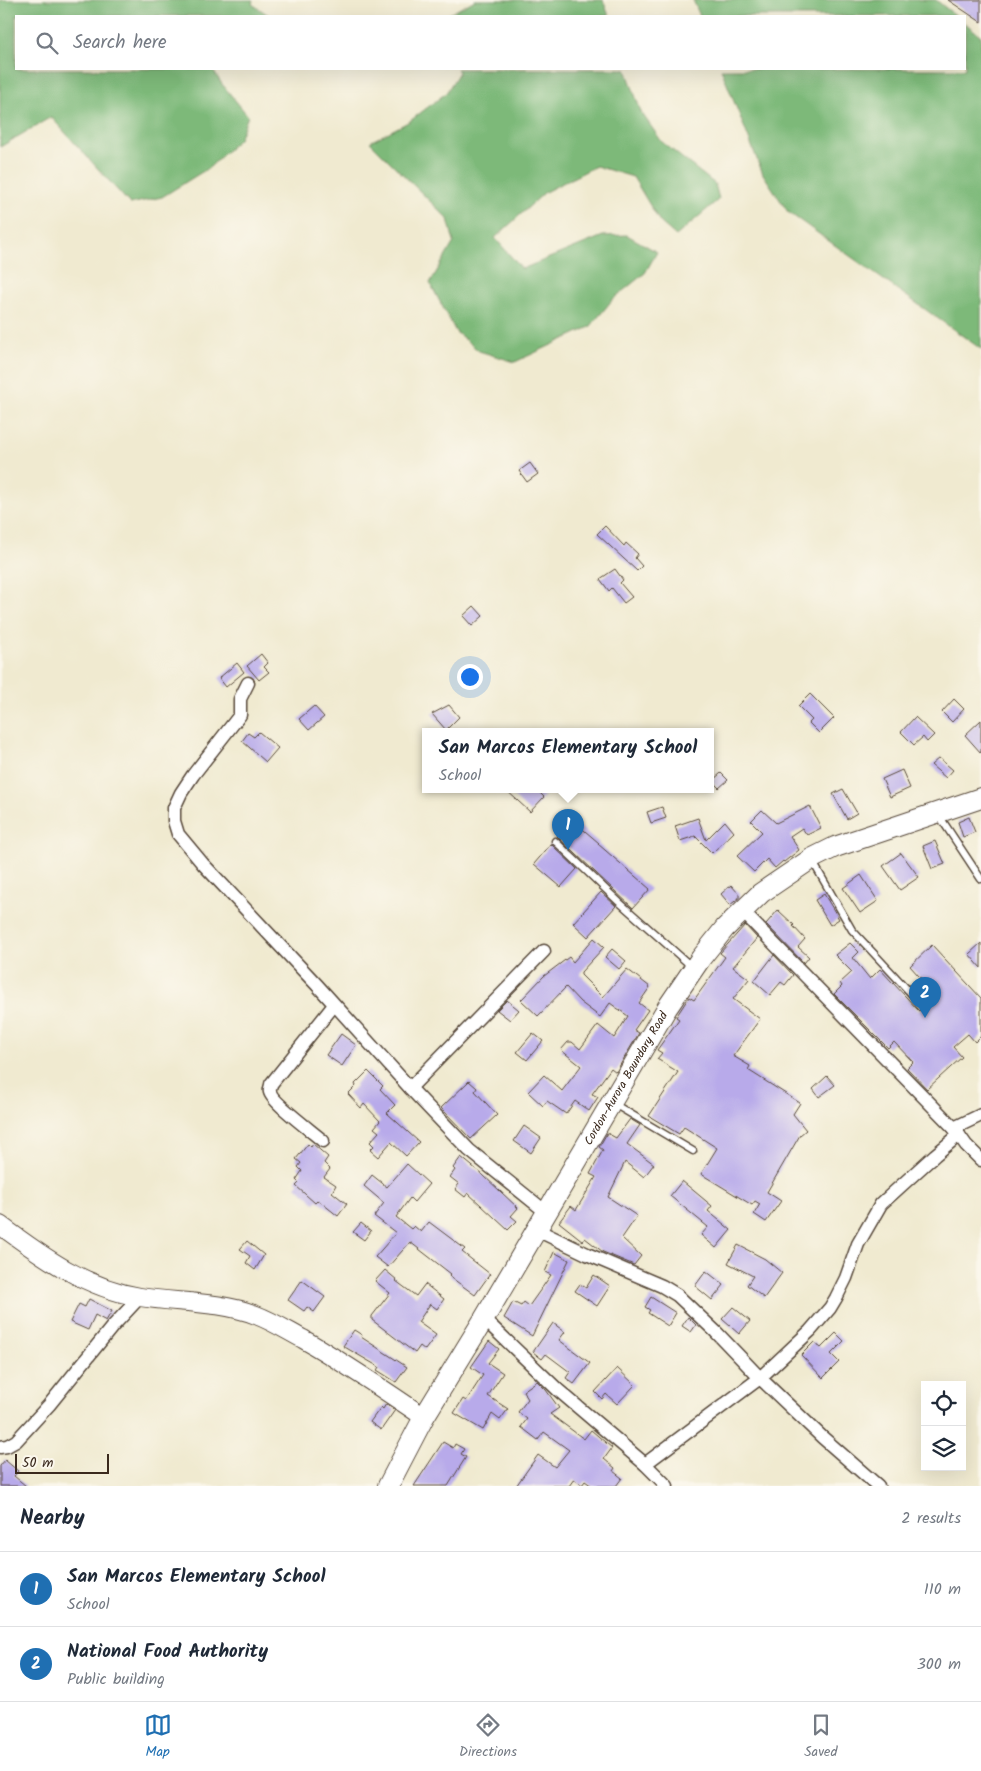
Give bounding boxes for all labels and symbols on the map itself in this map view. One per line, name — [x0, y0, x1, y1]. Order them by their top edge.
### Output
your location — [457, 664, 483, 690]
pin: 1 — [552, 809, 584, 850]
pin: 2 — [909, 977, 941, 1018]
street label: Cordon-Aurora Boundary Road — [579, 1007, 673, 1149]
scale bar — [15, 1451, 109, 1474]

